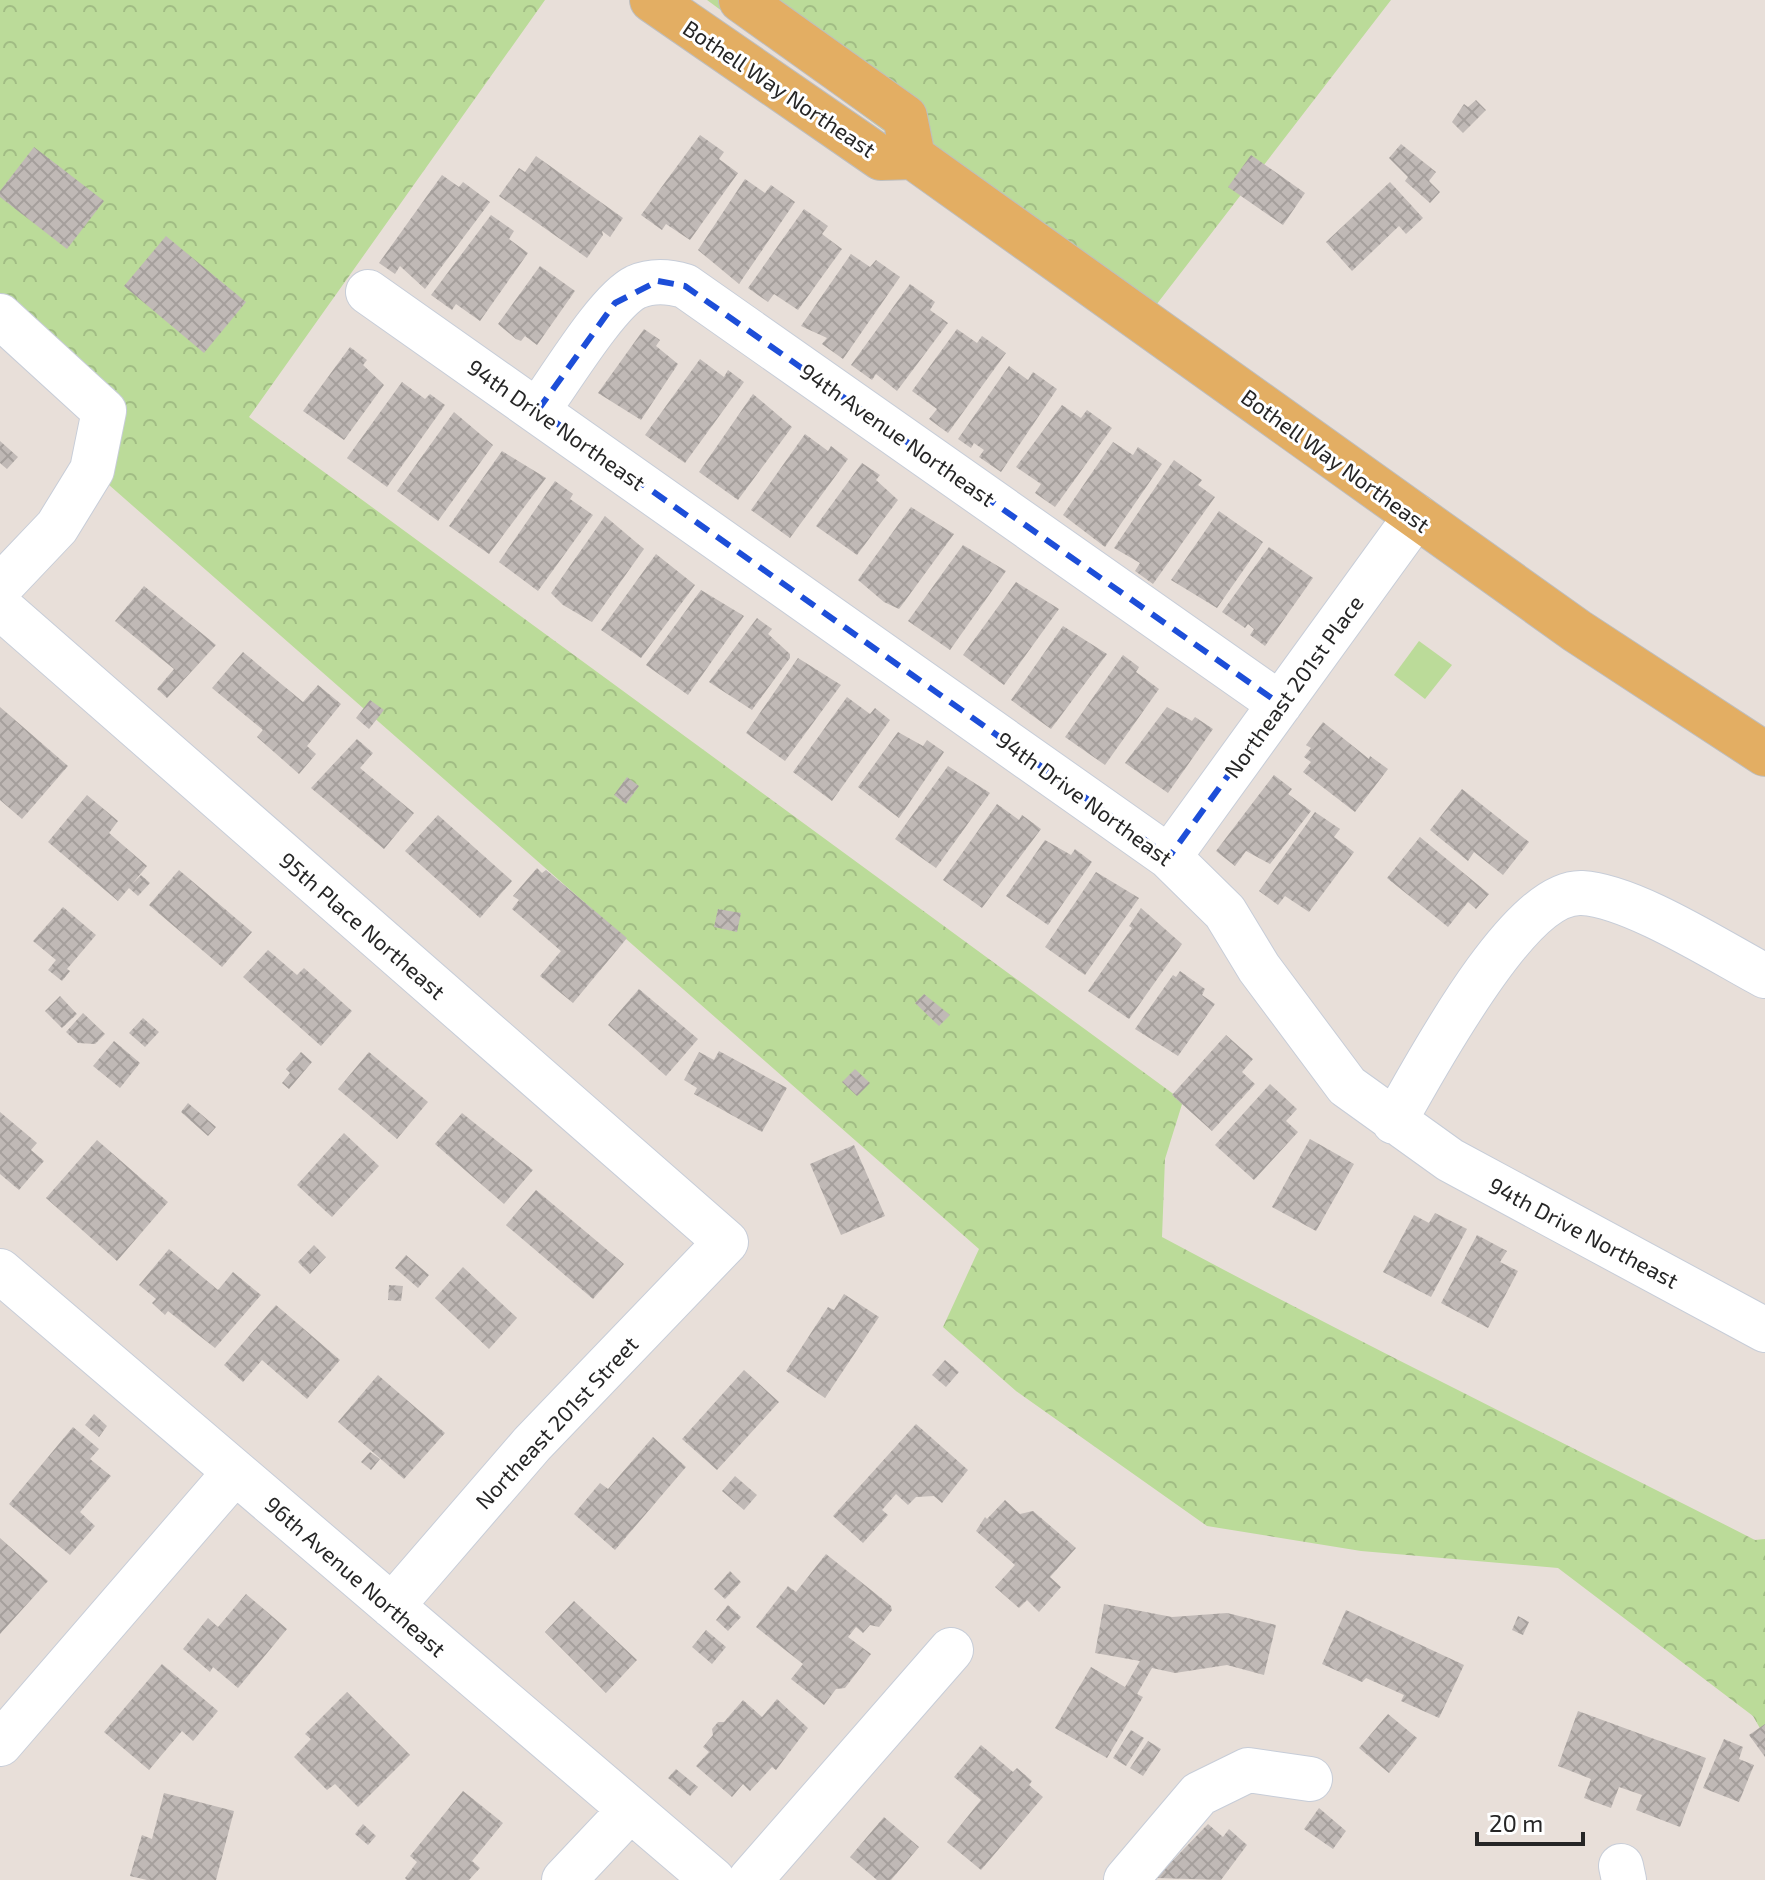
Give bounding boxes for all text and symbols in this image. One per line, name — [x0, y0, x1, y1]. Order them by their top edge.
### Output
street label: Bothell Way Northeast — [679, 14, 881, 162]
street label: 94th Drive Northeast — [463, 353, 651, 495]
street label: 94th Avenue Northeast — [796, 357, 1000, 511]
street label: Bothell Way Northeast — [1237, 383, 1435, 537]
street label: Northeast 201st Place — [1218, 590, 1368, 782]
street label: 94th Drive Northeast — [992, 726, 1178, 870]
street label: 95th Place Northeast — [275, 846, 451, 1004]
street label: 94th Drive Northeast — [1485, 1171, 1683, 1293]
street label: Northeast 201st Street — [469, 1330, 643, 1514]
street label: 96th Avenue Northeast — [260, 1490, 452, 1662]
scale bar — [1477, 1796, 1583, 1846]
text: 20 m — [1489, 1808, 1543, 1837]

